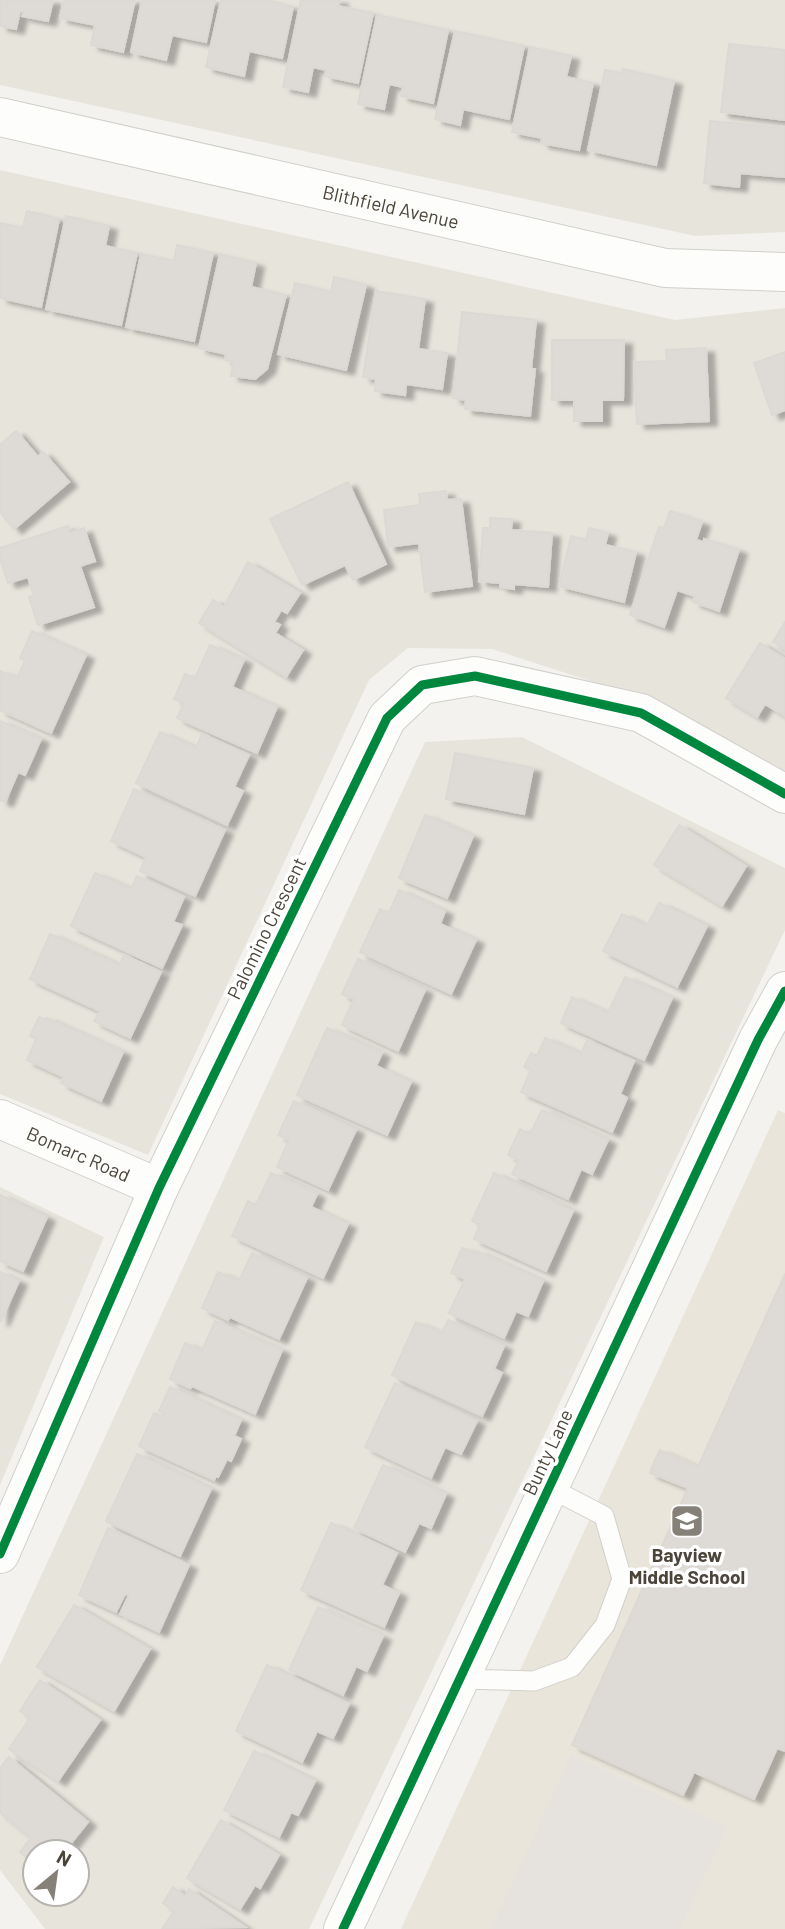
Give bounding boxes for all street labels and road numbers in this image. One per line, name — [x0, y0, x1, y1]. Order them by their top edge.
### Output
street label: Blithfield Avenue — [321, 179, 461, 232]
street label: Palomino Crescent — [222, 853, 310, 1003]
street label: Bomarc Road — [24, 1121, 134, 1186]
street label: Bunty Lane — [517, 1405, 577, 1499]

